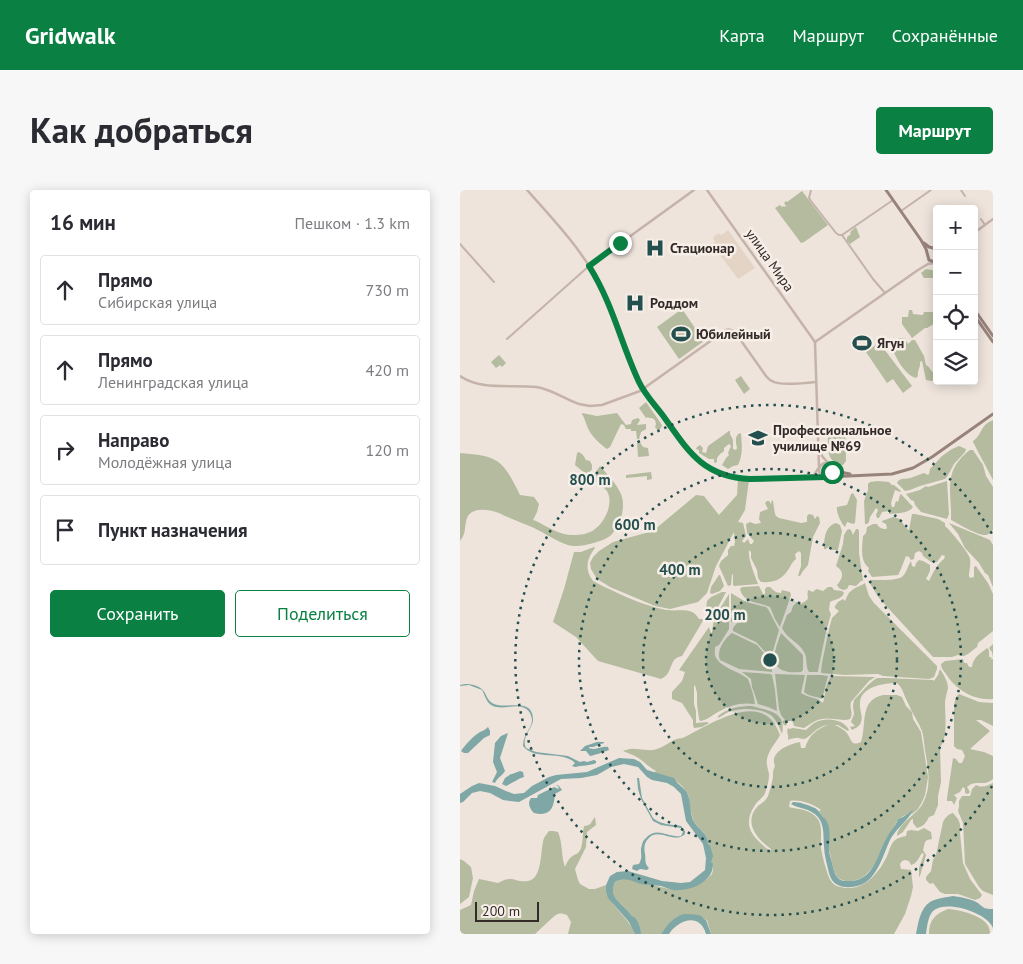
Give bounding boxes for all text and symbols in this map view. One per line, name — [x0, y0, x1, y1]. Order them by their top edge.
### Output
text: Gridwalk — [25, 20, 115, 51]
text: Карта — [719, 24, 765, 47]
text: Маршрут — [793, 24, 864, 47]
text: Сохранённые — [892, 24, 998, 47]
text: Как добраться — [30, 107, 253, 153]
button: Маршрут — [876, 107, 993, 154]
map controls — [933, 205, 978, 385]
button: + — [933, 205, 978, 250]
text: 16 мин — [50, 209, 116, 236]
text: Пешком · 1.3 km — [295, 213, 410, 233]
street label: улица Мира — [742, 225, 798, 295]
route end — [609, 232, 632, 255]
hospital icon: Стационар — [644, 237, 666, 259]
place label: Стационар — [670, 239, 735, 257]
button: − — [933, 250, 978, 295]
text: Прямо — [98, 268, 153, 292]
icon: ahead — [51, 276, 79, 304]
text: 730 m — [366, 280, 409, 300]
text: Сибирская улица — [98, 292, 217, 312]
hospital icon: Роддом — [624, 292, 646, 314]
place label: Роддом — [650, 294, 698, 312]
button: locate — [933, 295, 978, 340]
sports icon: Юбилейный — [670, 323, 692, 345]
place label: Юбилейный — [696, 325, 771, 343]
sports icon: Ягун — [851, 332, 873, 354]
place label: Ягун — [877, 334, 904, 352]
button: layers — [933, 340, 978, 385]
text: Прямо — [98, 348, 153, 372]
icon: ahead — [51, 356, 79, 384]
text: 420 m — [366, 360, 409, 380]
text: Ленинградская улица — [98, 372, 249, 392]
place label: Профессиональное училище №69 — [772, 421, 892, 455]
school or university icon: Профессиональное училище №69 — [747, 427, 769, 449]
text: Направо — [98, 428, 169, 452]
icon: right — [51, 436, 79, 464]
text: 120 m — [366, 440, 409, 460]
text: Молодёжная улица — [98, 452, 232, 472]
route start — [821, 461, 844, 484]
text: 800 m — [569, 470, 611, 489]
text: 600 m — [614, 515, 656, 534]
icon: arrive — [51, 516, 79, 544]
text: Пункт назначения — [98, 518, 248, 542]
text: 400 m — [659, 560, 701, 579]
button: Сохранить — [50, 590, 225, 637]
button: Поделиться — [235, 590, 410, 637]
text: 200 m — [704, 605, 746, 624]
centre of rings — [761, 651, 779, 669]
scale bar — [475, 899, 539, 922]
text: 200 m — [482, 902, 520, 920]

